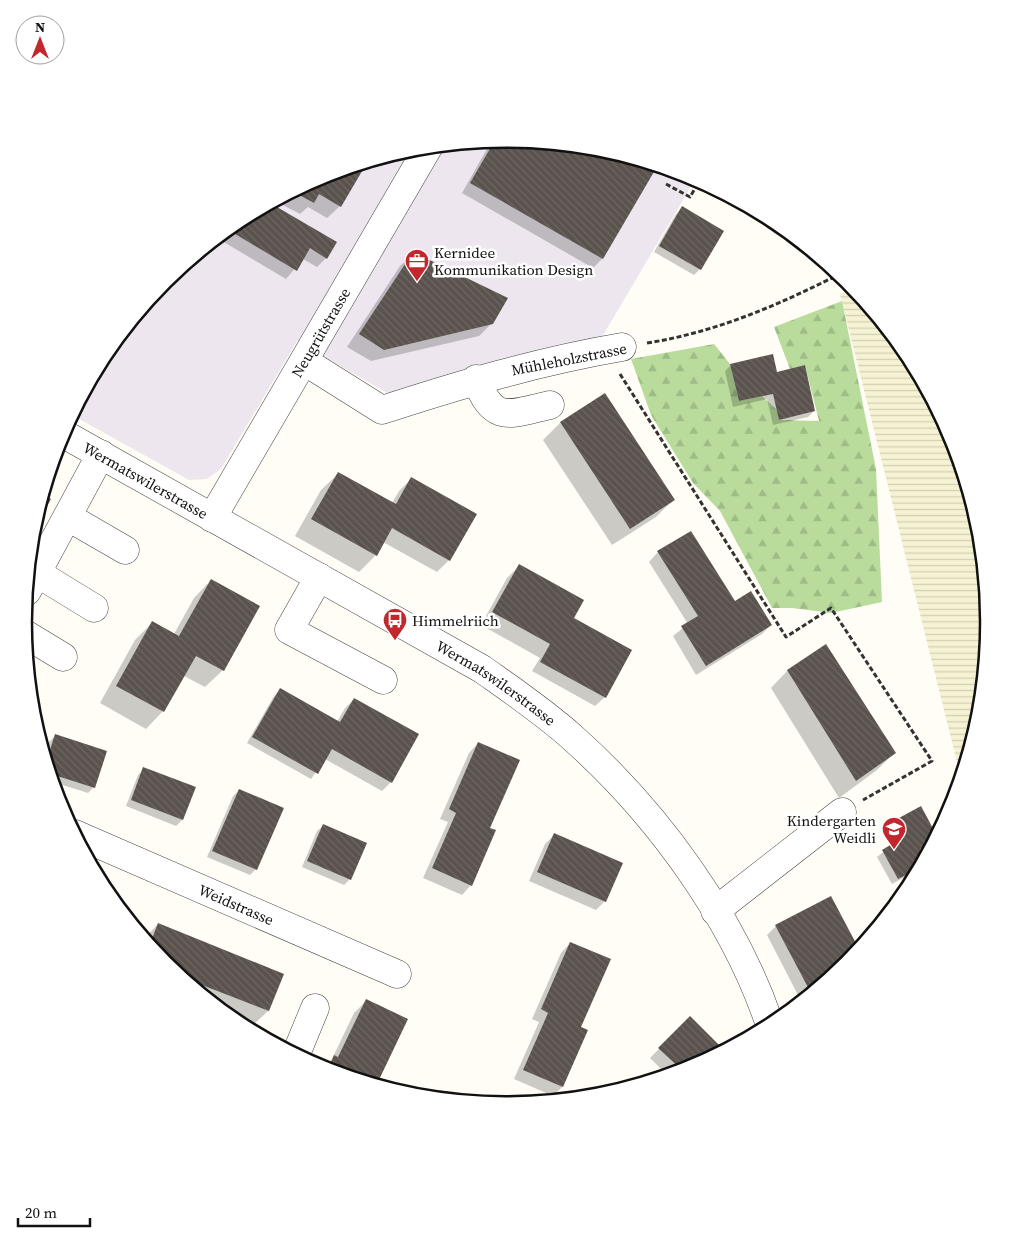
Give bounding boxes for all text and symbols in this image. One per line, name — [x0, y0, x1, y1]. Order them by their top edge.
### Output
north arrow — [15, 15, 65, 65]
text: N — [35, 17, 45, 37]
place label: Kernidee Kommunikation Design — [434, 242, 593, 280]
office icon: Kernidee Kommunikation Design — [404, 248, 430, 282]
street label: Neugrütstrasse — [286, 283, 355, 381]
street label: Mühleholzstrasse — [509, 337, 629, 380]
street label: Wermatswilerstrasse — [79, 437, 212, 524]
bus stop icon: Himmelriich — [382, 607, 408, 641]
place label: Himmelriich — [412, 610, 499, 631]
street label: Wermatswilerstrasse — [433, 635, 561, 730]
place label: Kindergarten Weidli — [787, 810, 876, 848]
school or university icon: Kindergarten Weidli — [881, 816, 907, 850]
street label: Weidstrasse — [196, 879, 278, 930]
scale bar — [18, 1196, 90, 1228]
text: 20 m — [25, 1202, 57, 1223]

